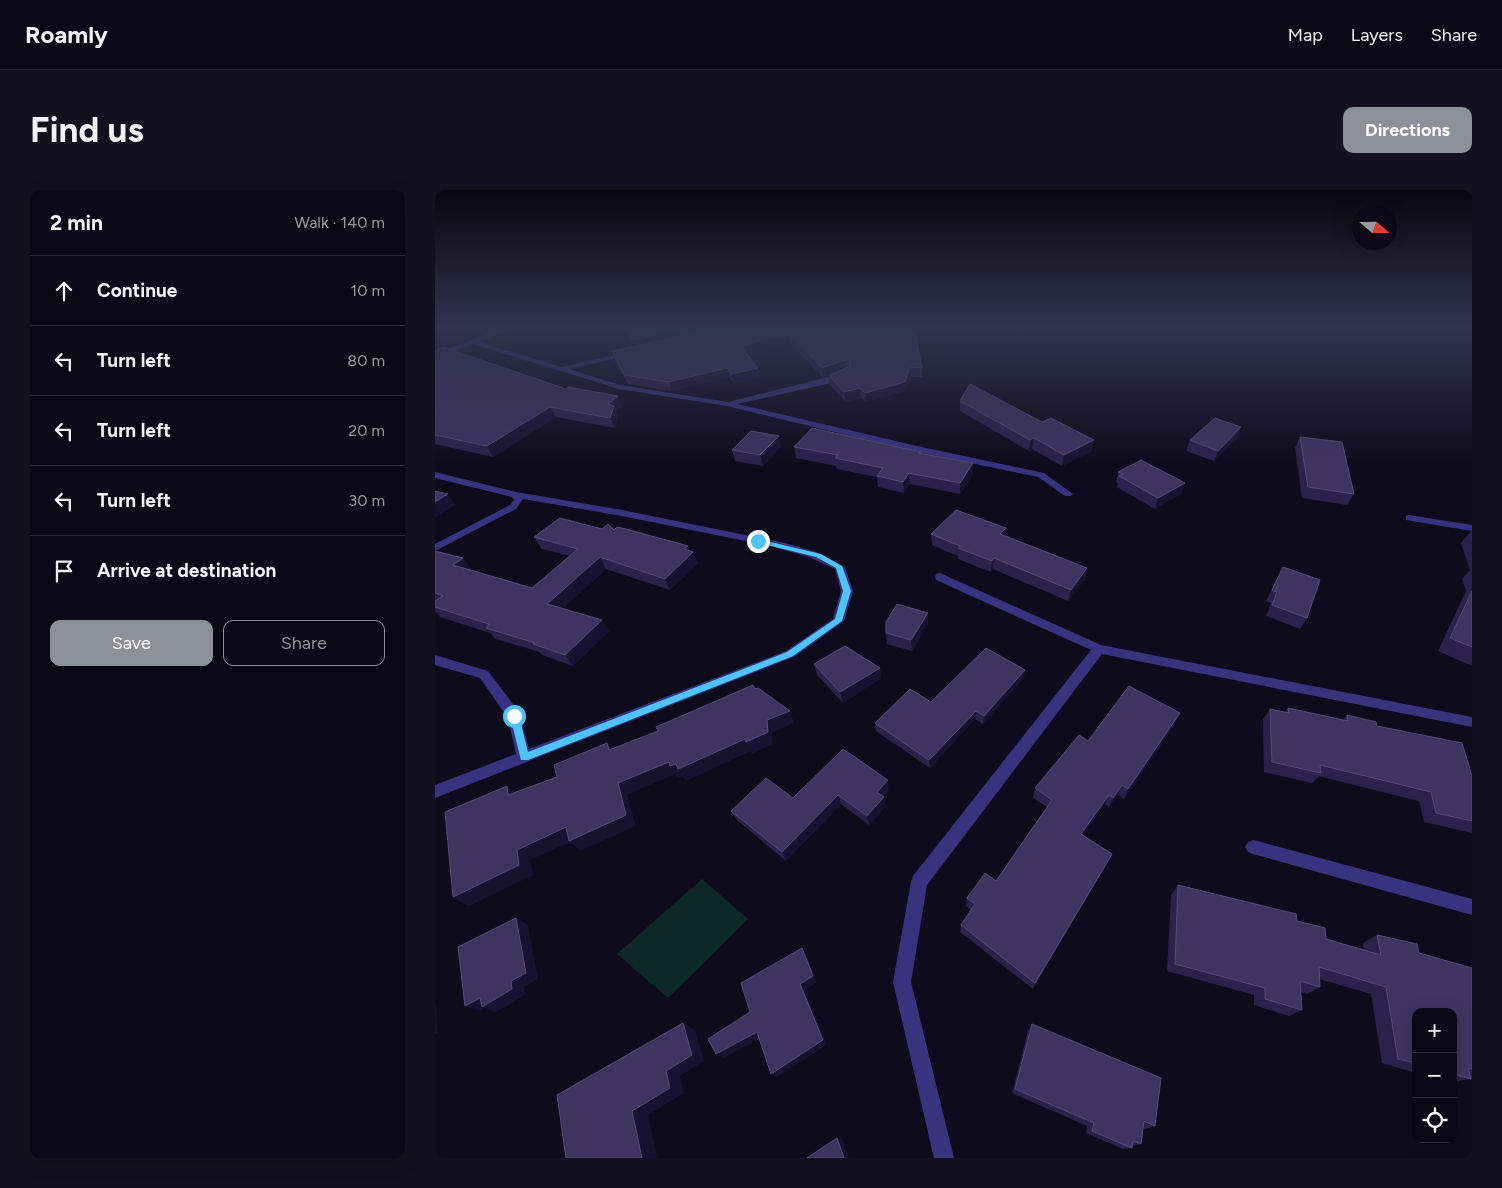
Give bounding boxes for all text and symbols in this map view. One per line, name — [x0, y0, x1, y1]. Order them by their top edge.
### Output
text: Roamly — [25, 20, 108, 49]
text: Map — [1288, 24, 1323, 46]
text: Layers — [1351, 24, 1403, 46]
text: Share — [1431, 24, 1477, 46]
button: Directions — [1343, 107, 1472, 153]
text: Find us — [30, 109, 144, 151]
north arrow — [1352, 205, 1397, 250]
text: 2 min — [50, 210, 103, 235]
text: Walk · 140 m — [295, 213, 385, 232]
icon: ahead — [50, 277, 78, 305]
text: Continue — [97, 279, 177, 302]
text: 10 m — [351, 281, 385, 300]
icon: left — [50, 347, 78, 375]
text: Turn left — [97, 349, 171, 372]
text: 80 m — [347, 351, 385, 370]
icon: left — [50, 417, 78, 445]
text: Turn left — [97, 419, 171, 442]
text: 20 m — [348, 421, 385, 440]
icon: left — [50, 487, 78, 515]
text: Turn left — [97, 489, 171, 512]
text: 30 m — [348, 491, 385, 510]
route end — [747, 530, 770, 553]
icon: arrive — [50, 557, 78, 585]
text: Arrive at destination — [97, 559, 276, 582]
button: Save — [50, 620, 213, 666]
button: Share — [223, 620, 385, 666]
route start — [503, 705, 526, 728]
map controls — [1412, 1008, 1457, 1143]
button: + — [1412, 1008, 1457, 1053]
button: − — [1412, 1053, 1457, 1098]
button: locate — [1412, 1098, 1457, 1143]

